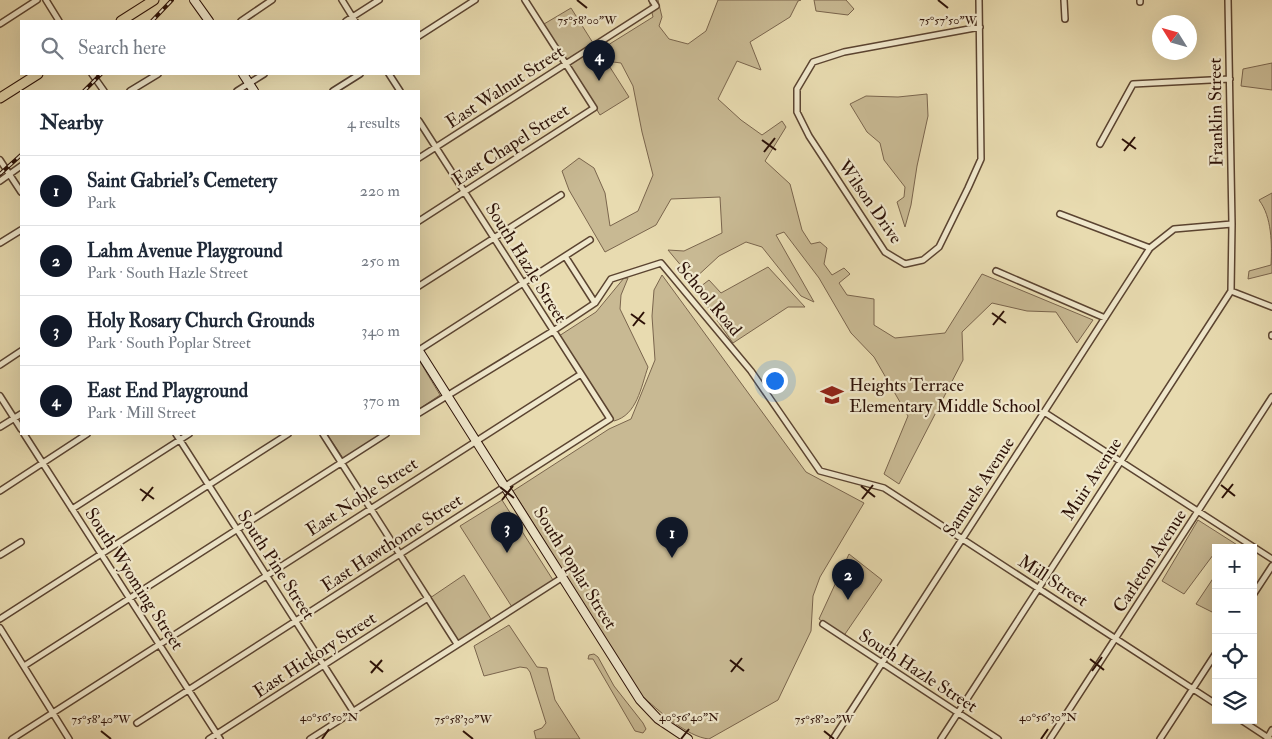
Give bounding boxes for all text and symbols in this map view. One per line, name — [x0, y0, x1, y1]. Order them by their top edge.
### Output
text: 75°58'00"W — [558, 13, 617, 28]
text: 75°57'50"W — [919, 13, 978, 28]
north arrow — [1152, 15, 1197, 60]
search box — [20, 20, 420, 75]
icon: search — [38, 34, 66, 62]
text: Search here — [78, 36, 166, 60]
street label: East Walnut Street — [442, 40, 569, 134]
pin: 4 — [583, 40, 615, 81]
street label: Franklin Street — [1204, 57, 1228, 167]
street label: East Chapel Street — [448, 99, 574, 191]
text: Nearby — [40, 109, 103, 136]
text: 4 results — [347, 113, 400, 133]
street label: Wilson Drive — [832, 155, 907, 249]
text: Saint Gabriel's Cemetery — [87, 169, 277, 193]
text: 1 — [53, 181, 59, 201]
text: 220 m — [360, 181, 400, 201]
text: Park — [87, 193, 116, 213]
street label: South Hazle Street — [480, 199, 572, 327]
text: Lahm Avenue Playground — [87, 239, 282, 263]
text: 2 — [52, 251, 60, 271]
text: 250 m — [361, 251, 400, 271]
street label: School Road — [671, 257, 747, 341]
text: Park · South Hazle Street — [87, 263, 248, 283]
text: Holy Rosary Church Grounds — [87, 309, 315, 333]
text: 3 — [53, 321, 59, 341]
text: 340 m — [361, 321, 400, 341]
text: Park · South Poplar Street — [87, 333, 251, 353]
your location — [762, 368, 788, 394]
place label: Heights Terrace Elementary Middle School — [849, 374, 1041, 418]
text: East End Playground — [87, 379, 248, 403]
school or university icon: Heights Terrace Elementary Middle School — [819, 382, 845, 408]
text: 4 — [52, 391, 60, 411]
text: 370 m — [363, 391, 400, 411]
text: Park · Mill Street — [87, 403, 196, 423]
street label: Samuels Avenue — [938, 432, 1020, 541]
street label: Muir Avenue — [1057, 433, 1127, 525]
street label: East Noble Street — [302, 452, 422, 542]
street label: East Hawthorne Street — [317, 489, 467, 597]
street label: South Poplar Street — [528, 502, 622, 634]
street label: South Wyoming Street — [79, 504, 189, 655]
street label: Carleton Avenue — [1108, 505, 1192, 617]
street label: South Pine Street — [232, 506, 320, 624]
pin: 3 — [491, 512, 523, 553]
pin: 1 — [656, 517, 688, 558]
map controls — [1212, 544, 1257, 724]
button: + — [1212, 544, 1257, 589]
street label: Mill Street — [1014, 550, 1092, 612]
pin: 2 — [832, 559, 864, 600]
button: − — [1212, 589, 1257, 634]
street label: East Hickory Street — [249, 607, 381, 703]
street label: South Hazle Street — [854, 624, 982, 718]
button: locate — [1212, 634, 1257, 679]
button: layers — [1212, 679, 1257, 724]
text: 40°56'50"N — [300, 710, 359, 725]
text: 40°56'40"N — [659, 710, 719, 725]
text: 40°56'30"N — [1019, 710, 1077, 725]
text: 75°58'40"W — [71, 712, 131, 727]
text: 75°58'30"W — [434, 712, 492, 727]
text: 75°58'20"W — [795, 712, 854, 727]

